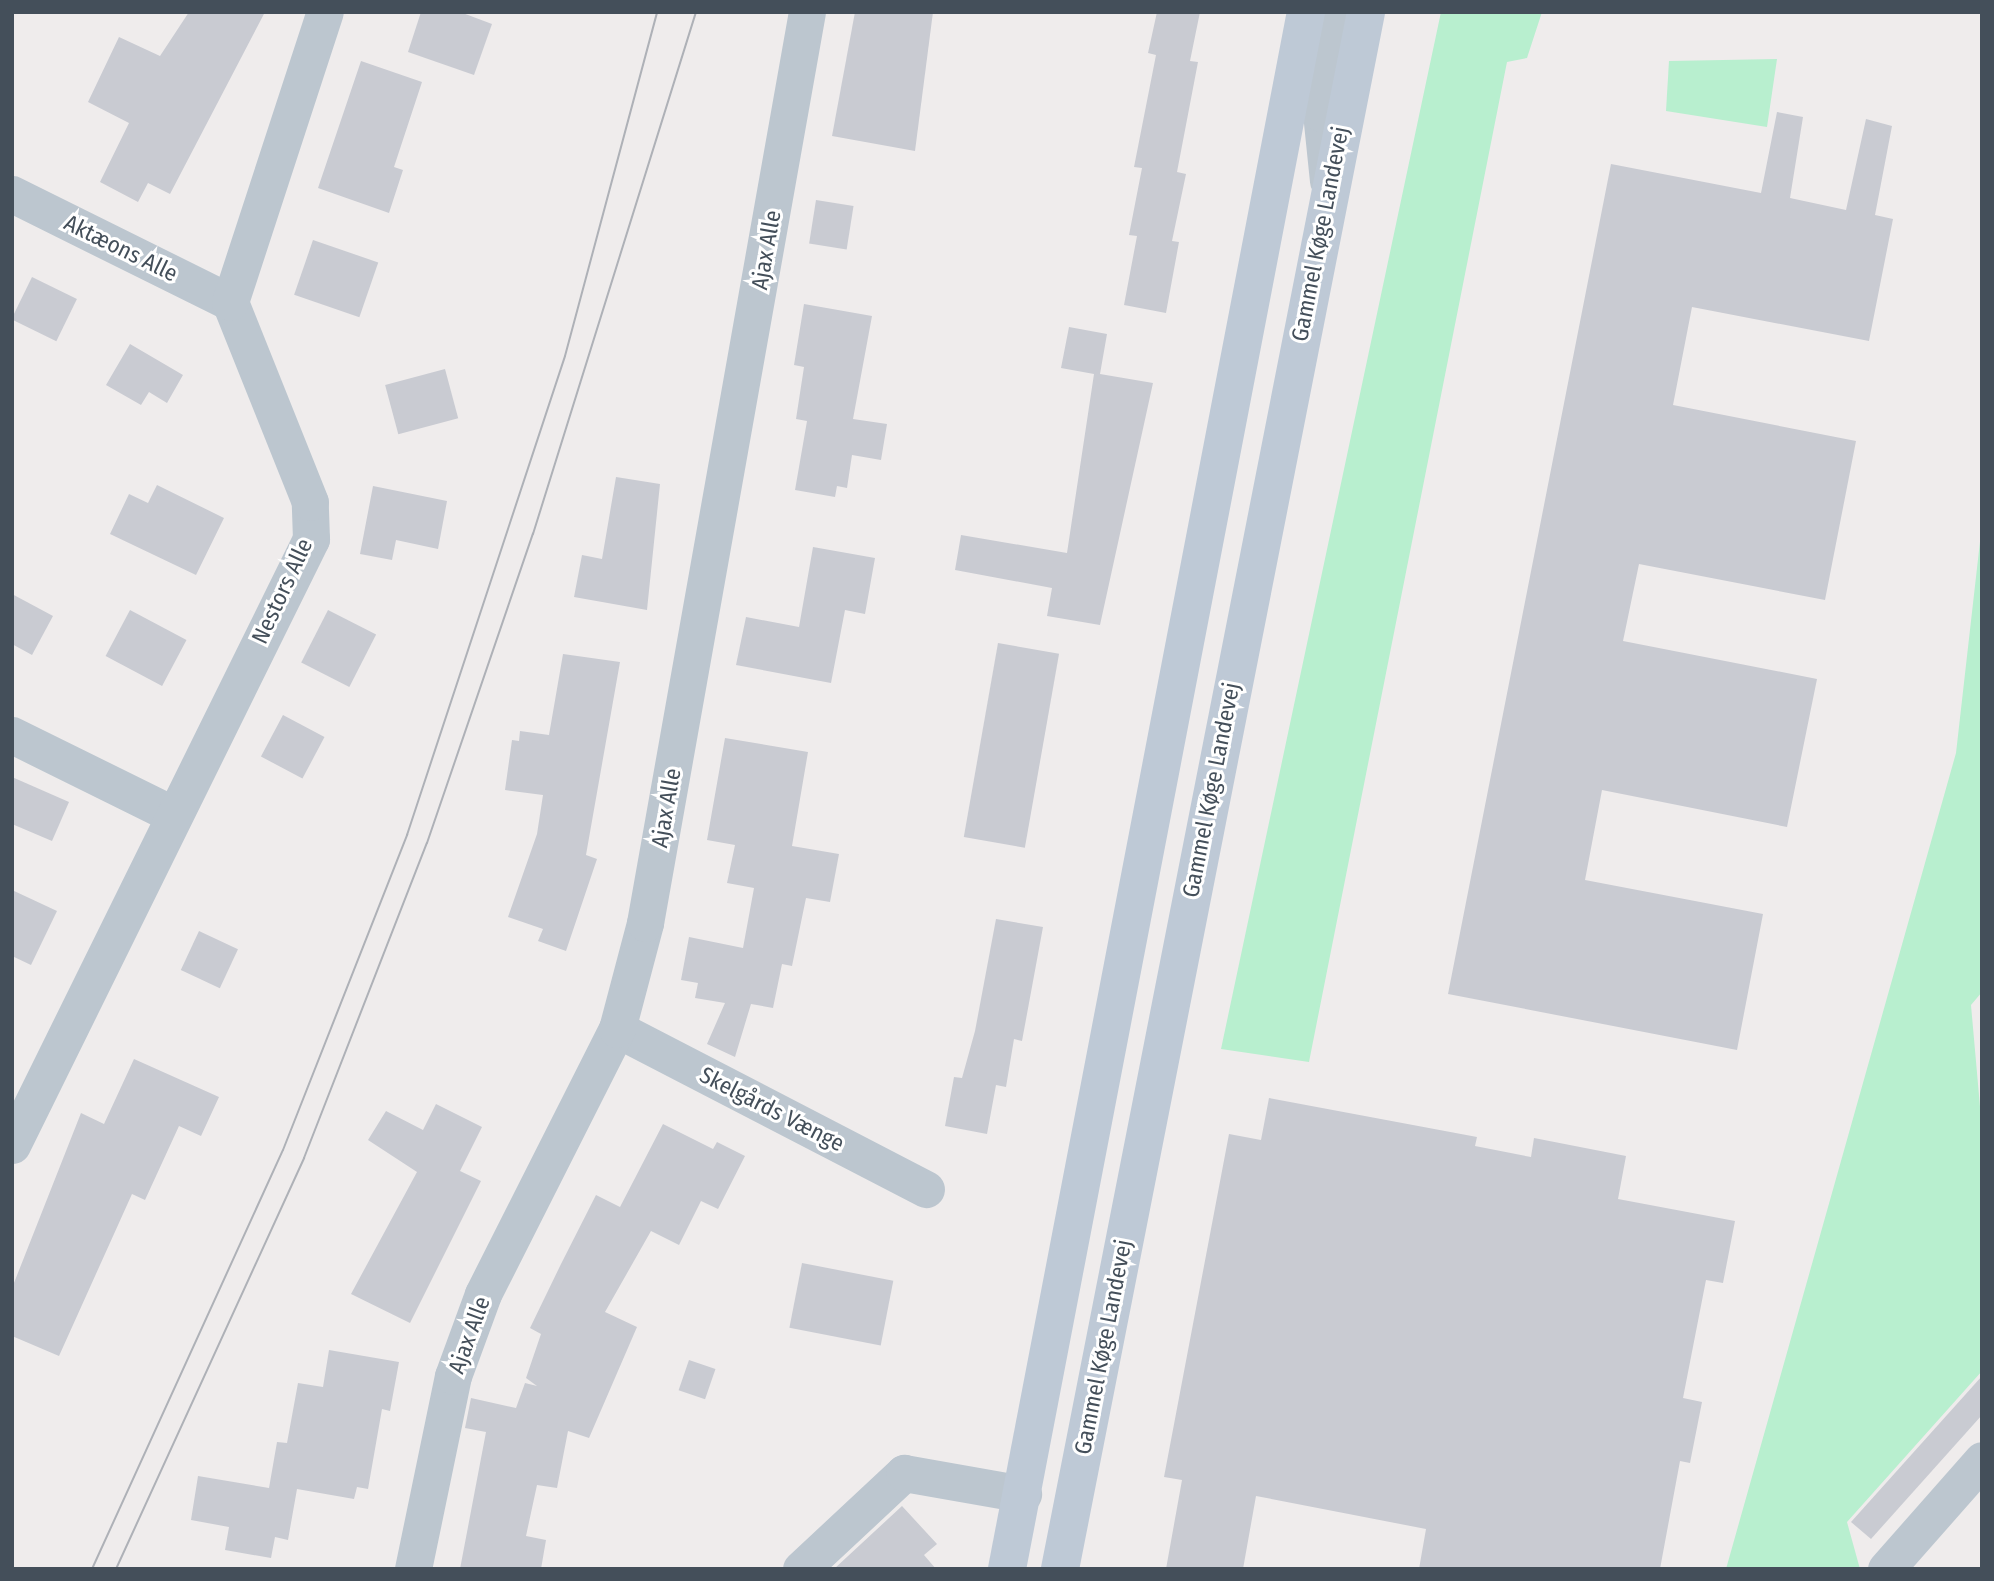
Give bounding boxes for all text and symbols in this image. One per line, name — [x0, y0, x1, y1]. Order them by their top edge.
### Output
street label: Gammel Køge Landevej — [1286, 124, 1354, 344]
street label: Ajax Alle — [745, 208, 787, 292]
street label: Aktæons Alle — [60, 209, 182, 287]
street label: Nestors Alle — [246, 534, 318, 648]
street label: Gammel Køge Landevej — [1177, 680, 1245, 900]
street label: Ajax Alle — [645, 766, 687, 850]
street label: Skelgårds Vænge — [695, 1061, 849, 1157]
street label: Gammel Køge Landevej — [1069, 1237, 1137, 1457]
street label: Ajax Alle — [442, 1293, 496, 1377]

